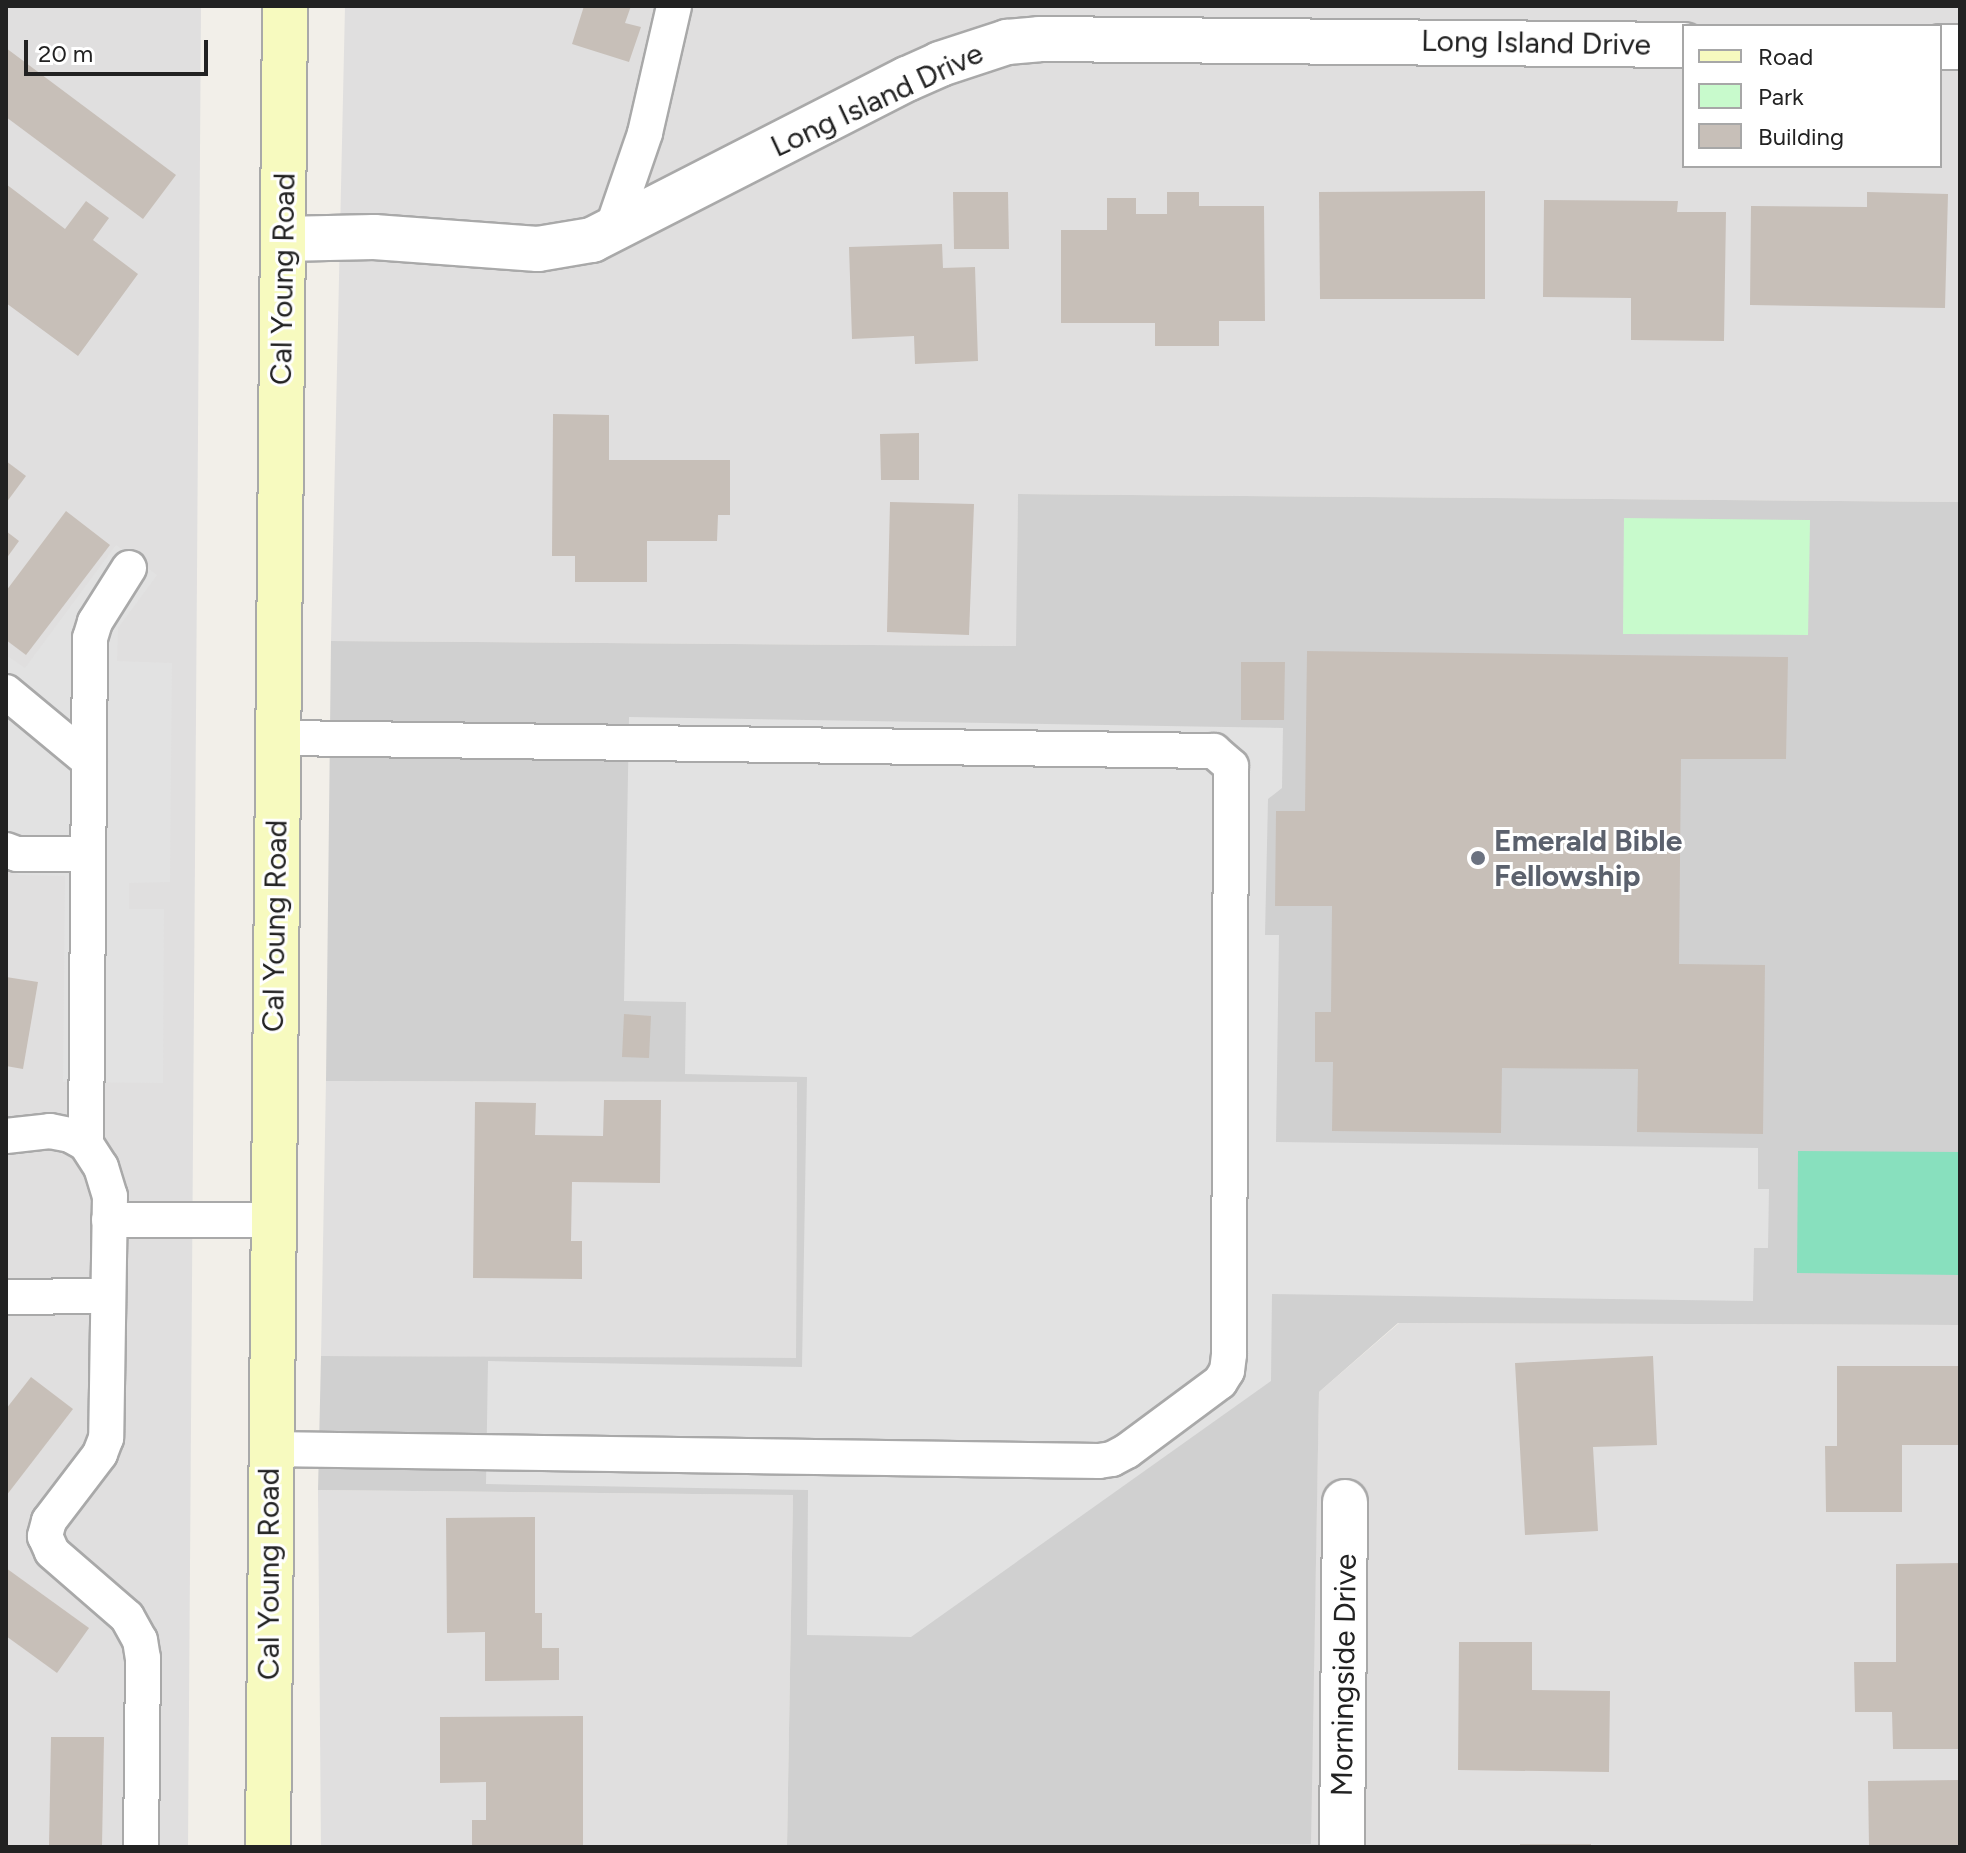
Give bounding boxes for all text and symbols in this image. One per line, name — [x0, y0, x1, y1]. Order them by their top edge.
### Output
street label: Long Island Drive — [1421, 23, 1651, 63]
scale bar — [28, 24, 212, 74]
legend — [1682, 24, 1942, 168]
street label: Long Island Drive — [765, 35, 989, 165]
text: 20 m — [38, 39, 93, 68]
text: Road — [1758, 42, 1813, 71]
text: Park — [1758, 82, 1804, 111]
text: Building — [1758, 122, 1844, 151]
street label: Cal Young Road — [263, 173, 303, 385]
street label: Cal Young Road — [255, 820, 295, 1032]
place label: Emerald Bible Fellowship — [1494, 823, 1682, 894]
marker: Emerald Bible Fellowship — [1469, 849, 1487, 867]
street label: Cal Young Road — [251, 1468, 287, 1680]
street label: Morningside Drive — [1324, 1553, 1364, 1797]

